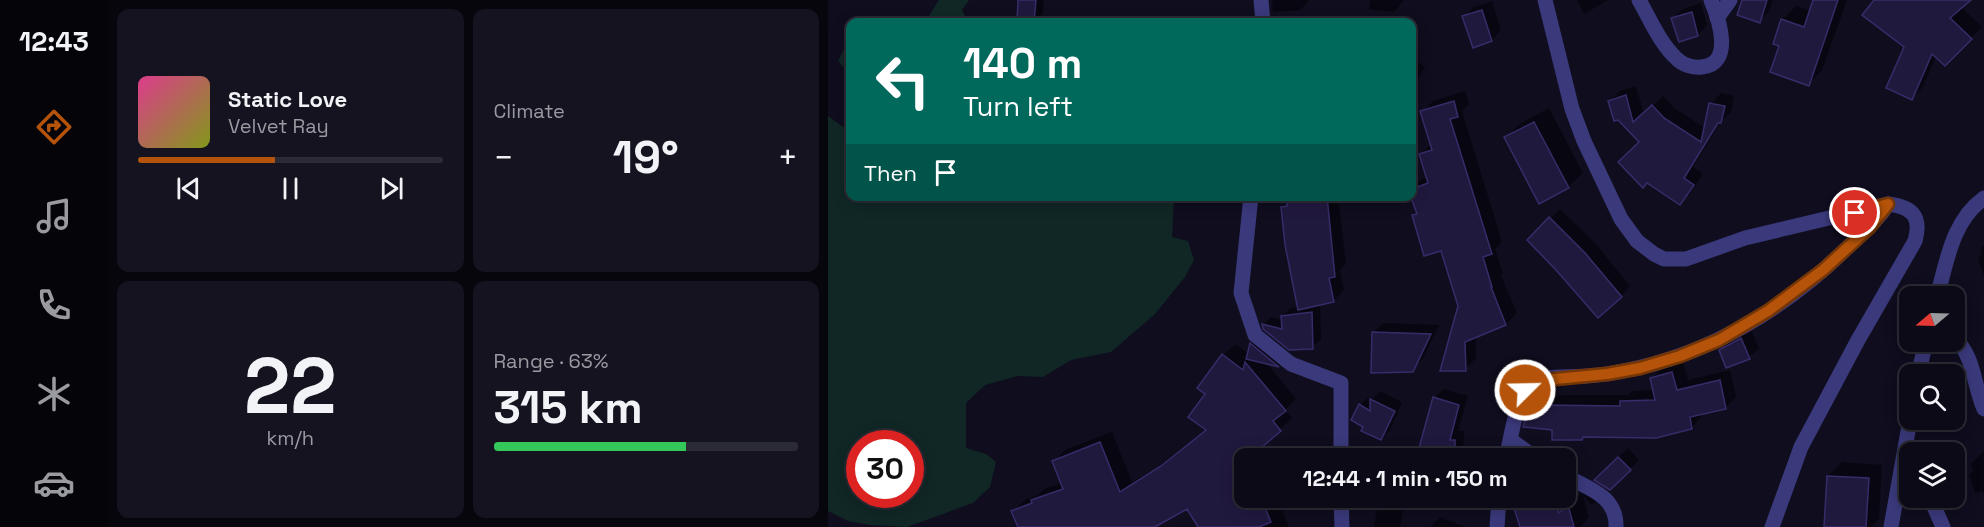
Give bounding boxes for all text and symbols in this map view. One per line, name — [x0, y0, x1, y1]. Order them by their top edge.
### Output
text: 12:43 — [19, 24, 89, 59]
text: 140 m — [963, 37, 1082, 90]
icon: left — [864, 42, 942, 120]
text: Static Love — [228, 85, 347, 113]
text: Turn left — [963, 89, 1073, 124]
text: Climate — [494, 98, 565, 124]
icon: directions — [33, 106, 75, 148]
text: Velvet Ray — [228, 113, 329, 139]
text: 19° — [613, 129, 679, 186]
text: − — [494, 137, 514, 179]
text: + — [778, 137, 798, 179]
icon: arrive — [929, 156, 962, 189]
text: Then — [864, 159, 917, 187]
icon: previous — [172, 172, 205, 205]
icon: pause — [274, 172, 307, 205]
icon: next — [375, 172, 408, 205]
pin — [1829, 187, 1880, 238]
icon: music — [33, 195, 75, 237]
icon: arrive — [1838, 196, 1871, 229]
icon: phone — [33, 284, 75, 326]
north arrow — [1899, 286, 1965, 352]
map controls — [1899, 286, 1965, 508]
text: 22 — [244, 336, 337, 436]
text: Range · 63% — [494, 348, 608, 374]
position arrow — [1493, 358, 1557, 422]
button: search — [1899, 364, 1965, 430]
icon: climate — [33, 373, 75, 415]
text: 315 km — [494, 379, 643, 436]
text: km/h — [266, 425, 314, 451]
speed limit sign: 30 — [846, 430, 924, 508]
button: layers — [1899, 442, 1965, 508]
icon: car — [33, 462, 75, 504]
text: 12:44 · 1 min · 150 m — [1303, 464, 1508, 492]

